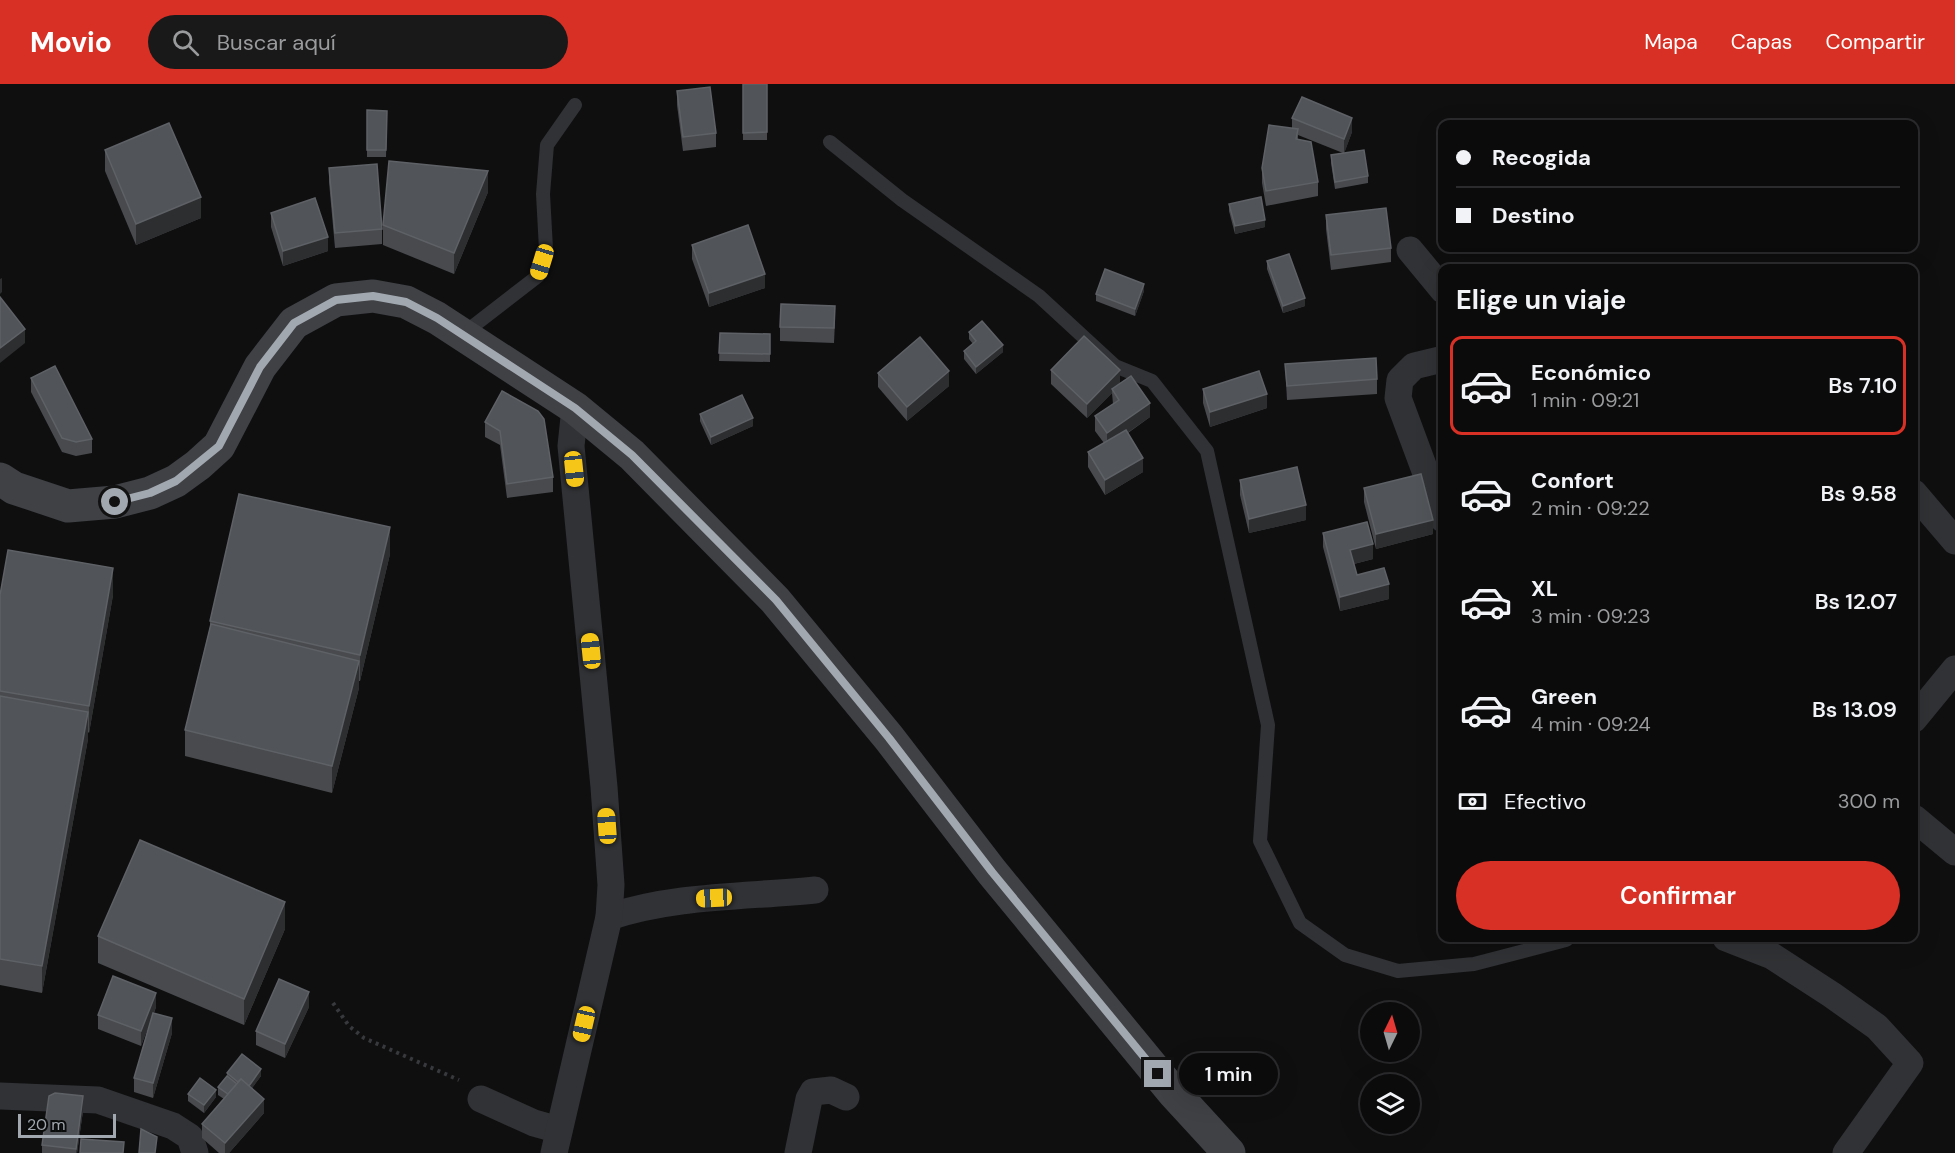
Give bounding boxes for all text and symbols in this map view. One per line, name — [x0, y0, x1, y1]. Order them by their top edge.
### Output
search box — [148, 15, 568, 69]
text: Movio — [30, 24, 112, 61]
icon: search — [169, 26, 202, 59]
text: Buscar aquí — [217, 28, 336, 57]
text: Mapa — [1644, 28, 1698, 56]
text: Capas — [1731, 28, 1792, 56]
text: Compartir — [1825, 28, 1925, 56]
text: Recogida — [1492, 143, 1591, 172]
text: Destino — [1492, 201, 1575, 230]
car — [528, 242, 556, 282]
text: Elige un viaje — [1456, 282, 1626, 317]
text: Económico — [1531, 358, 1651, 387]
icon: car — [1459, 359, 1513, 413]
text: Bs 7.10 — [1828, 371, 1897, 400]
text: 1 min · 09:21 — [1531, 387, 1639, 413]
car — [563, 450, 585, 488]
text: Confort — [1531, 466, 1614, 495]
icon: car — [1459, 467, 1513, 521]
text: Bs 9.58 — [1821, 479, 1897, 508]
route start — [101, 488, 128, 515]
text: 2 min · 09:22 — [1531, 495, 1650, 521]
text: XL — [1531, 574, 1558, 603]
icon: car — [1459, 575, 1513, 629]
text: Bs 12.07 — [1815, 587, 1897, 616]
text: 3 min · 09:23 — [1531, 603, 1650, 629]
car — [580, 632, 602, 670]
text: Green — [1531, 682, 1597, 711]
icon: car — [1459, 683, 1513, 737]
text: Bs 13.09 — [1812, 695, 1897, 724]
text: 4 min · 09:24 — [1531, 711, 1651, 737]
icon: cash — [1456, 785, 1489, 818]
text: Efectivo — [1504, 787, 1586, 816]
text: 300 m — [1838, 788, 1900, 814]
car — [597, 807, 617, 845]
button: Confirmar — [1456, 861, 1900, 930]
car — [696, 888, 732, 908]
north arrow — [1360, 1002, 1420, 1062]
map controls — [1360, 1002, 1420, 1134]
car — [571, 1004, 597, 1044]
callout: 1 min — [1179, 1053, 1278, 1095]
route end — [1144, 1060, 1171, 1087]
text: 1 min — [1205, 1061, 1252, 1087]
button: layers — [1360, 1074, 1420, 1134]
scale bar — [18, 1111, 116, 1138]
text: 20 m — [27, 1114, 66, 1135]

